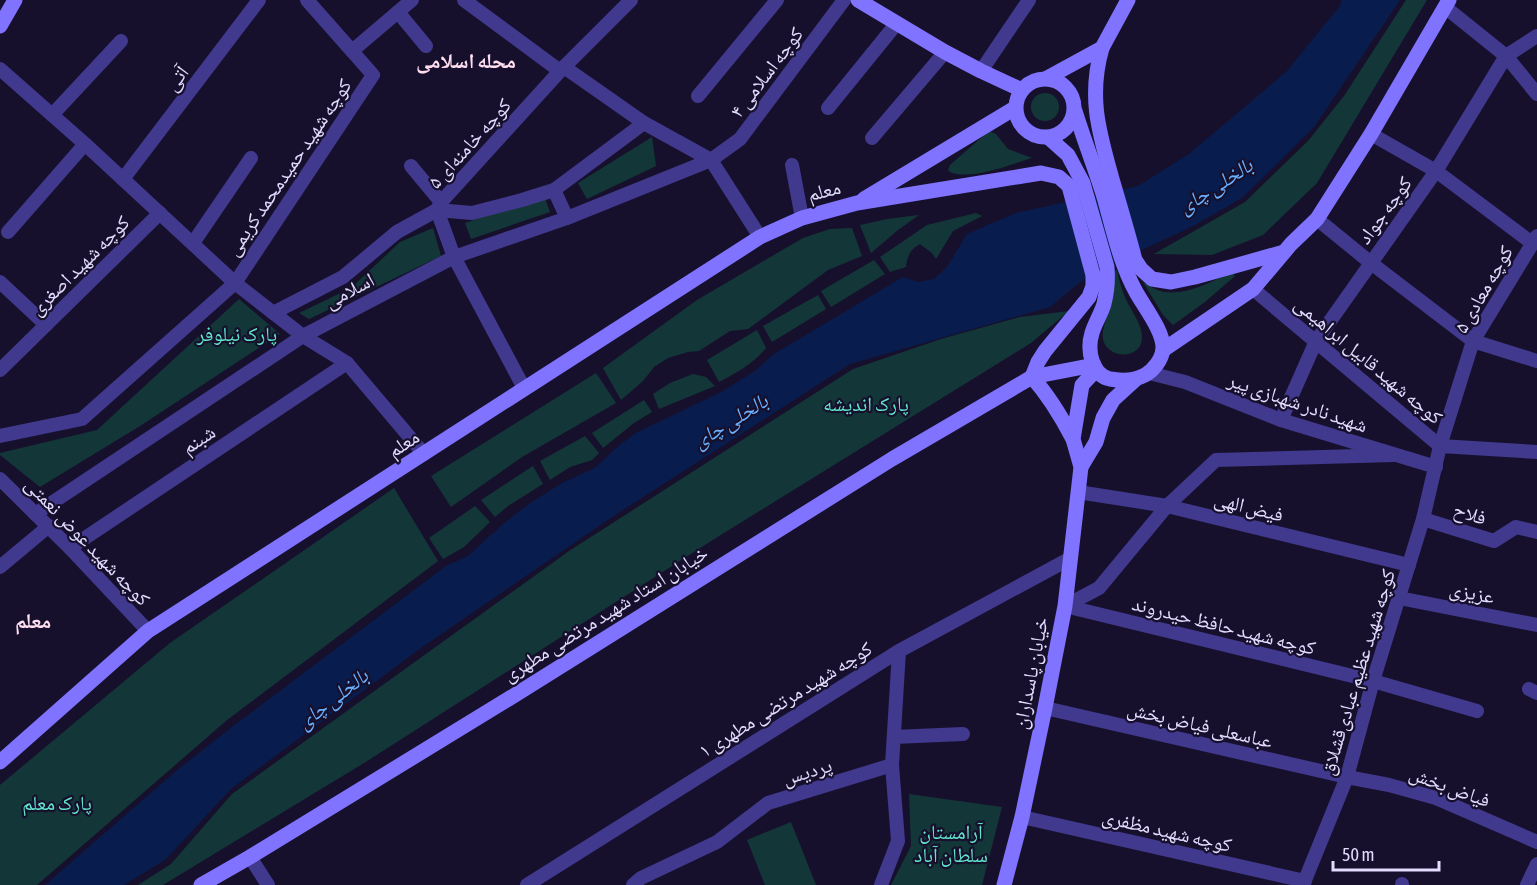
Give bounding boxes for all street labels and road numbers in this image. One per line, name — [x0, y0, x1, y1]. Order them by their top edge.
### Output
street label: کوچه اسلامی ۴ — [725, 22, 808, 122]
street label: آتی — [159, 60, 194, 96]
street label: کوچه شهید حمیدمحمد کریمی — [220, 74, 357, 260]
street label: کوچه خامنه‌ای ۵ — [423, 93, 516, 193]
street label: کوچه جواد — [1352, 172, 1417, 248]
street label: معلم — [805, 175, 843, 208]
street label: کوچه شهید اصغری — [24, 210, 134, 320]
street label: کوچه معادی ۵ — [1449, 241, 1518, 337]
street label: اسلامی — [320, 267, 378, 313]
street label: کوچه شهید قابیل ابراهیمی — [1290, 292, 1447, 429]
street label: شهید نادر شهبازی پیر — [1224, 367, 1371, 438]
street label: شبنم — [177, 420, 221, 461]
street label: معلم — [383, 424, 425, 464]
street label: کوچه شهید عوض نعمتی — [20, 472, 155, 611]
street label: فیض الهی — [1212, 486, 1286, 527]
street label: فلاح — [1450, 497, 1489, 531]
street label: خیابان استاد شهید مرتضی مطهری — [498, 540, 712, 686]
street label: کوچه شهید عظیم عبادی‌قشلاق — [1315, 566, 1402, 779]
street label: عزیزی — [1447, 576, 1497, 609]
street label: کوچه شهید حافظ حیدروند — [1130, 591, 1318, 660]
street label: خیابان پاسداران — [1008, 615, 1053, 731]
street label: کوچه شهید مرتضی مطهری ۱ — [694, 636, 876, 763]
street label: عباسعلی فیاض بخش — [1125, 696, 1275, 753]
street label: پردیس — [780, 753, 835, 790]
street label: فیاض بخش — [1406, 761, 1494, 812]
street label: کوچه شهید مظفری — [1100, 804, 1234, 857]

